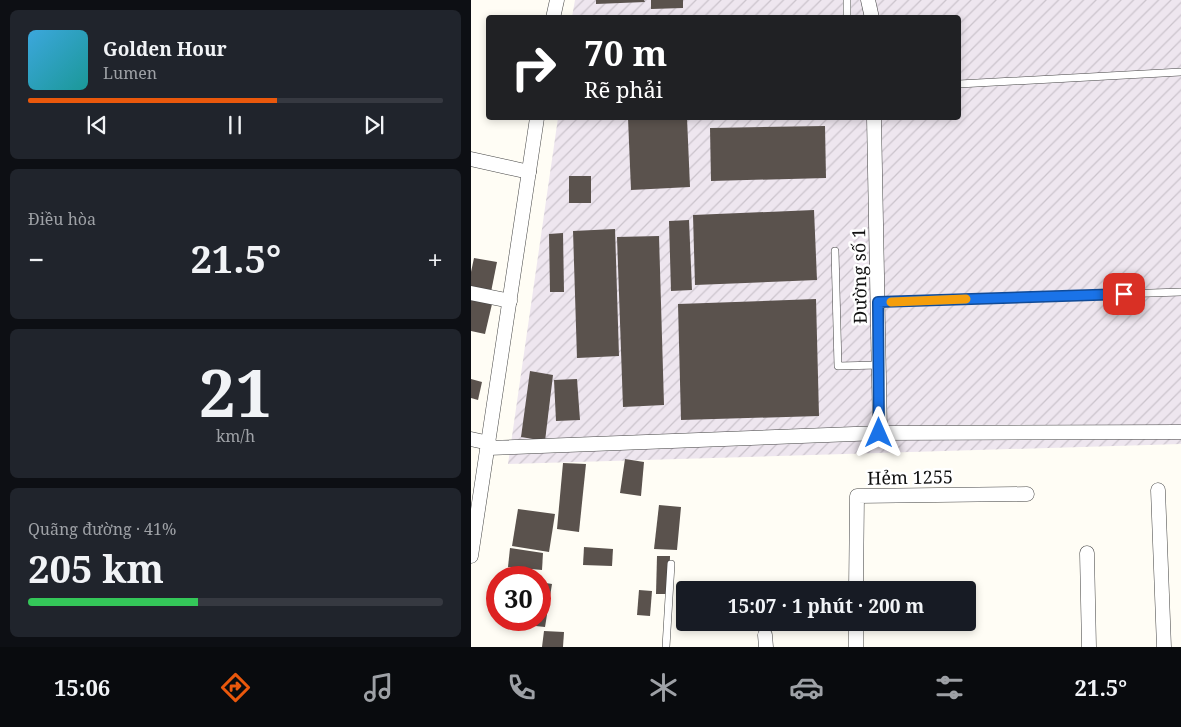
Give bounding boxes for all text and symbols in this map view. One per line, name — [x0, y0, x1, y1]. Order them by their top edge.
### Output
text: 70 m — [584, 29, 667, 76]
icon: right — [501, 35, 566, 100]
text: Golden Hour — [103, 36, 227, 62]
text: Lumen — [103, 62, 157, 84]
text: Rẽ phải — [584, 74, 663, 104]
icon: previous — [83, 111, 111, 139]
icon: pause — [221, 111, 249, 139]
icon: next — [360, 111, 388, 139]
text: Điều hòa — [28, 208, 96, 230]
street label: Đường số 1 — [846, 228, 872, 324]
text: 21.5° — [190, 232, 281, 284]
text: − — [28, 240, 44, 278]
text: + — [427, 240, 443, 278]
pin — [1103, 273, 1145, 315]
icon: arrive — [1110, 280, 1138, 308]
text: 21 — [199, 348, 272, 436]
position arrow — [852, 406, 904, 458]
text: km/h — [216, 425, 255, 447]
street label: Hẻm 1255 — [867, 464, 953, 490]
text: Quãng đường · 41% — [28, 518, 176, 540]
text: 205 km — [28, 542, 164, 594]
speed limit sign: 30 — [486, 566, 551, 631]
text: 15:07 · 1 phút · 200 m — [728, 593, 924, 619]
icon: directions — [218, 670, 253, 705]
icon: music — [361, 670, 396, 705]
icon: phone — [504, 670, 539, 705]
icon: climate — [646, 670, 681, 705]
icon: car — [789, 670, 824, 705]
icon: filters — [932, 670, 967, 705]
text: 15:06 — [54, 672, 110, 702]
text: 21.5° — [1075, 672, 1127, 702]

